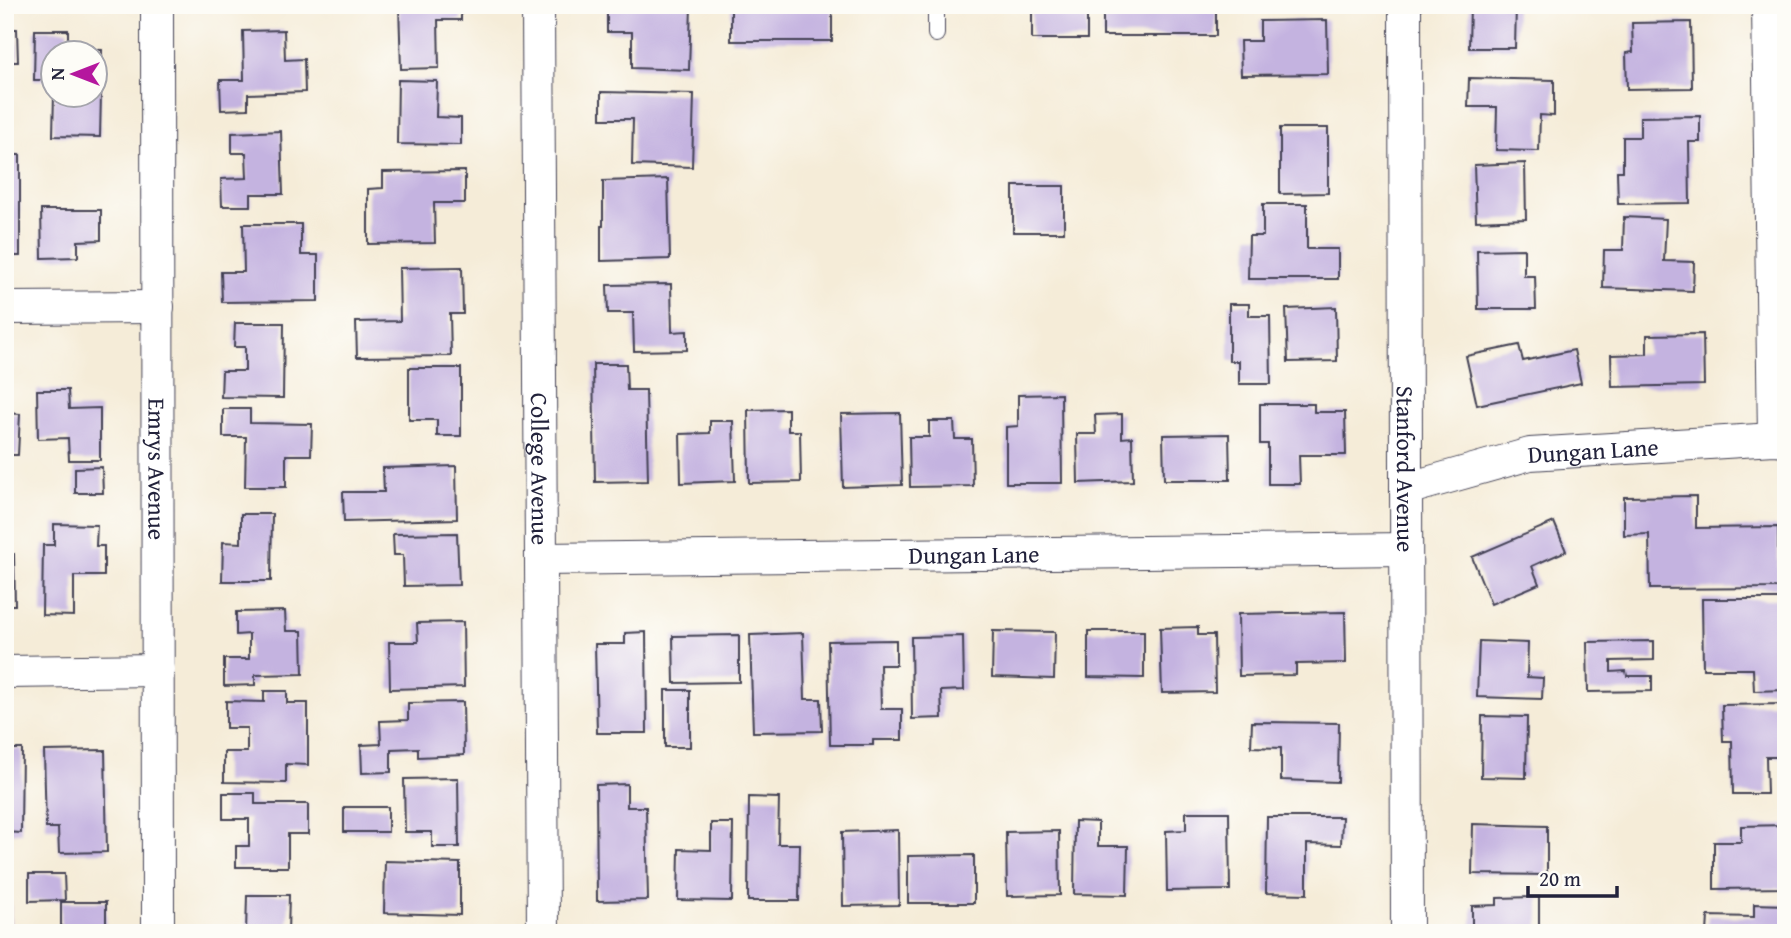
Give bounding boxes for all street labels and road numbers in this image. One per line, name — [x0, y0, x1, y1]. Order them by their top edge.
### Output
street label: Stanford Avenue — [1388, 386, 1424, 552]
street label: College Avenue — [523, 393, 558, 545]
street label: Emrys Avenue — [140, 398, 175, 540]
street label: Dungan Lane — [1527, 429, 1659, 472]
street label: Dungan Lane — [908, 536, 1040, 572]

